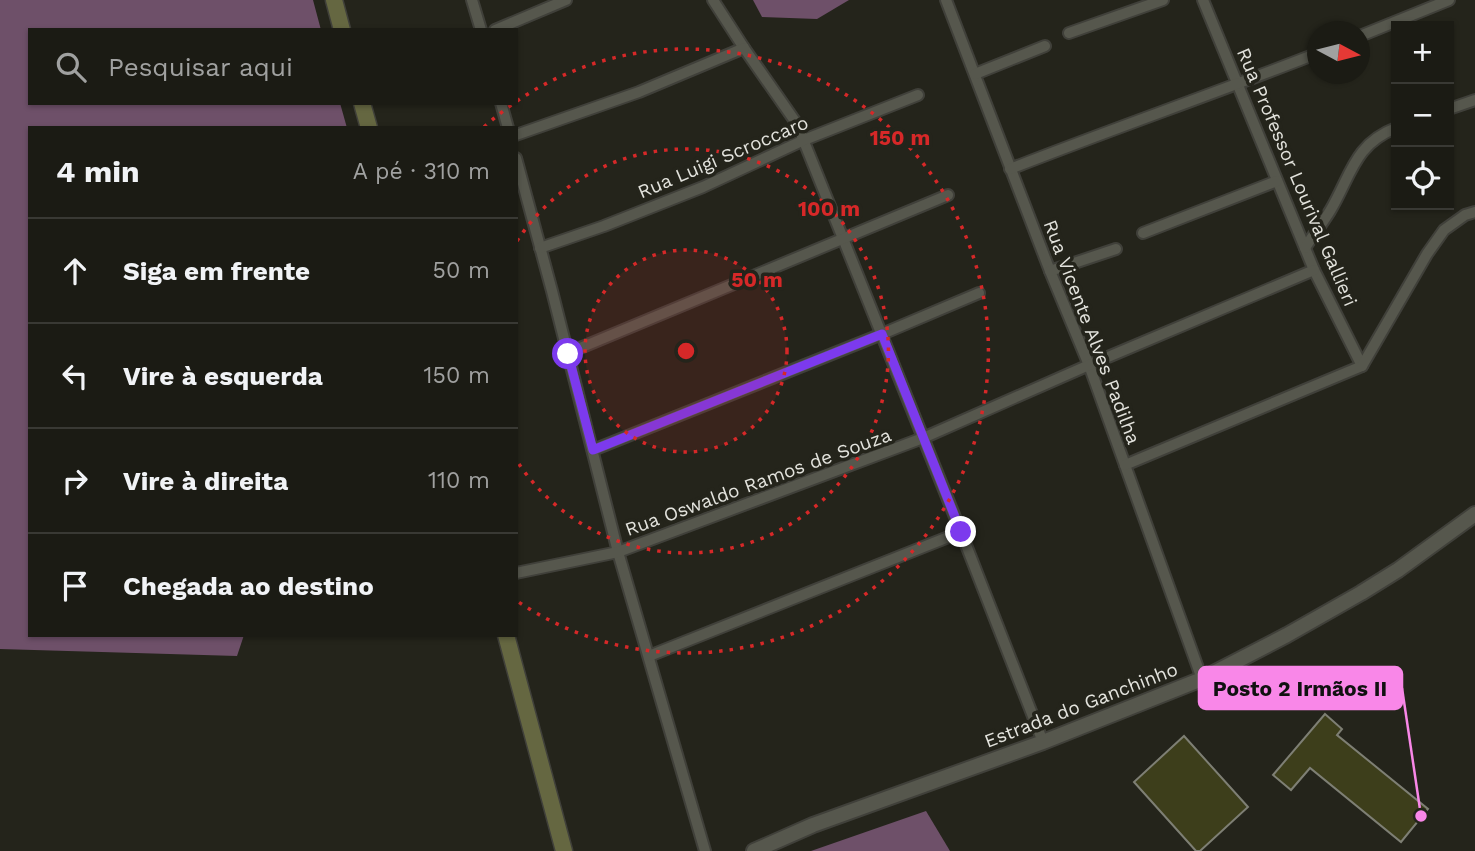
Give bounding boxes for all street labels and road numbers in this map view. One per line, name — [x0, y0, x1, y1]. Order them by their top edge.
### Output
street label: Rua Professor Lourival Gallieri — [1232, 44, 1362, 310]
street label: Rua Luigi Scroccaro — [634, 111, 812, 203]
street label: Rua Vicente Alves Padilha — [1039, 217, 1146, 448]
street label: Rua Oswaldo Ramos de Souza — [622, 423, 894, 541]
street label: Estrada do Ganchinho — [981, 657, 1181, 753]

